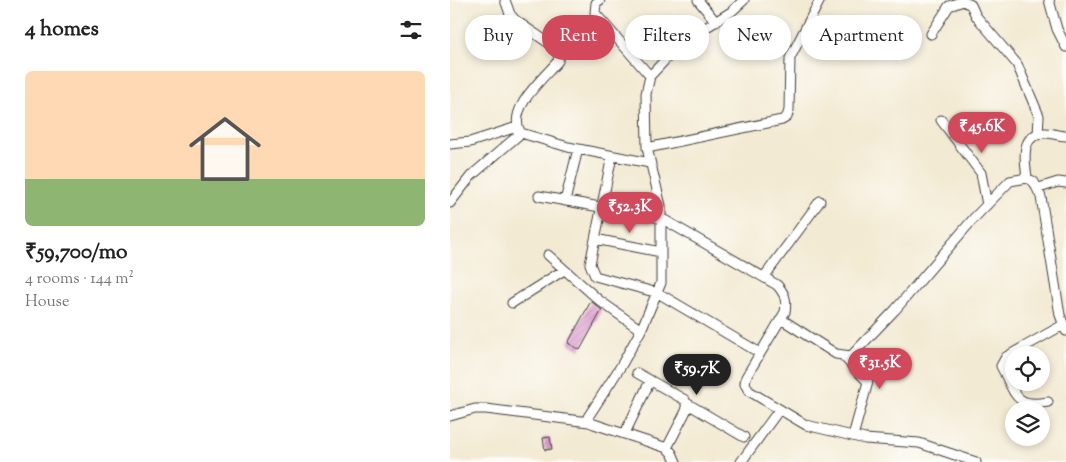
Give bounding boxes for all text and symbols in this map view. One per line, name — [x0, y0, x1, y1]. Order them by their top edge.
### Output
text: 4 homes — [25, 15, 99, 45]
chip: Buy — [465, 15, 532, 60]
chip: Rent — [542, 15, 615, 60]
chip: Filters — [625, 15, 709, 60]
chip: New — [719, 15, 791, 60]
chip: Apartment — [801, 15, 922, 60]
icon: filters — [397, 16, 425, 44]
icon: home — [180, 104, 270, 194]
pin: ₹45.6K — [941, 112, 1023, 154]
text: ₹45.6K — [959, 116, 1005, 139]
pin: ₹52.3K — [589, 192, 671, 234]
text: ₹52.3K — [608, 196, 652, 219]
text: ₹59,700/mo — [25, 238, 128, 268]
text: 4 rooms · 144 m² — [25, 268, 134, 291]
text: House — [25, 291, 69, 314]
map controls — [1005, 346, 1050, 446]
button: locate — [1005, 346, 1050, 391]
pin: ₹31.5K — [839, 348, 921, 390]
text: ₹31.5K — [859, 352, 901, 375]
pin: ₹59.7K — [656, 354, 738, 396]
text: ₹59.7K — [674, 358, 720, 381]
button: layers — [1005, 401, 1050, 446]

